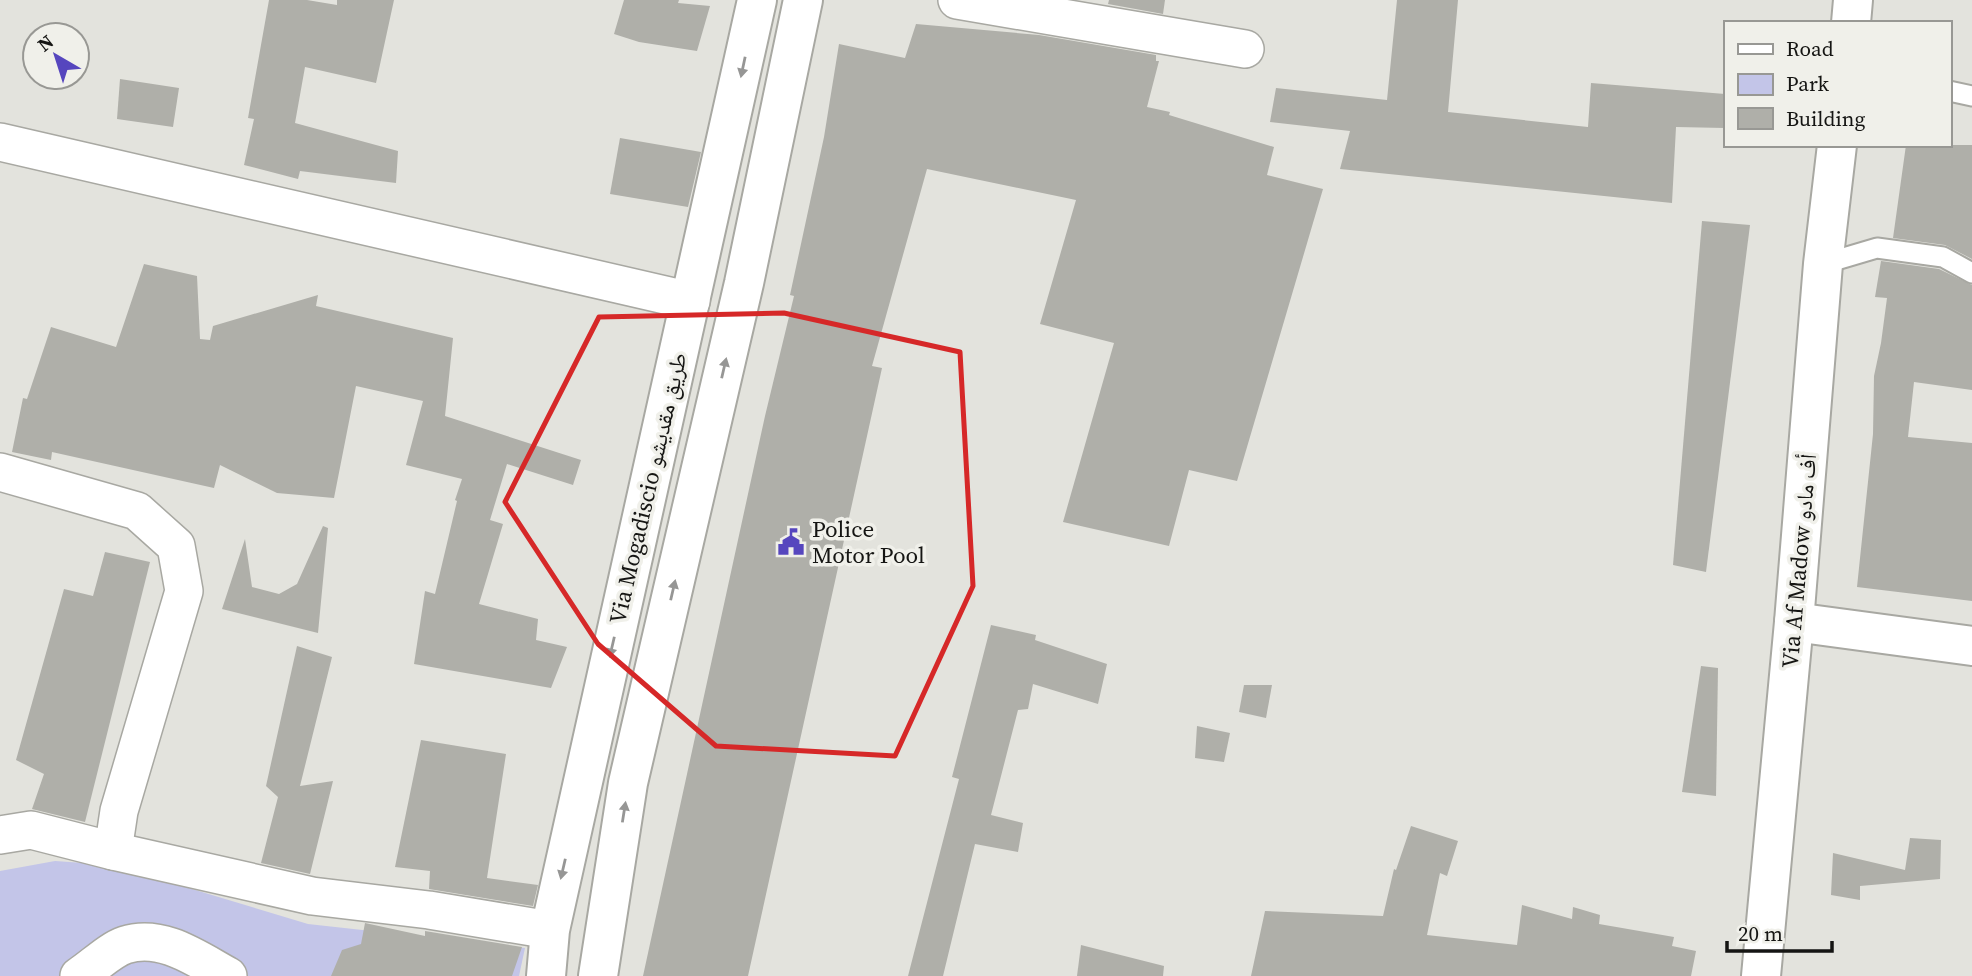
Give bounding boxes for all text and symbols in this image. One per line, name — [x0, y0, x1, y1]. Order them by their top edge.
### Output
north arrow — [21, 21, 91, 91]
legend — [1724, 21, 1951, 147]
text: N — [32, 28, 59, 57]
text: Road — [1786, 34, 1834, 63]
one-way arrow — [737, 56, 748, 78]
text: Park — [1786, 69, 1830, 98]
text: Building — [1786, 104, 1865, 133]
street label: Via Mogadiscio طريق مقديشو — [601, 349, 695, 627]
one-way arrow — [719, 357, 730, 379]
street label: Via Af Madow أف مادو — [1774, 452, 1824, 670]
place label: Police Motor Pool — [812, 513, 925, 571]
public building icon: Police Motor Pool — [776, 527, 806, 557]
one-way arrow — [667, 579, 678, 601]
one-way arrow — [607, 636, 618, 658]
one-way arrow — [619, 801, 630, 823]
one-way arrow — [557, 858, 568, 880]
scale bar — [1727, 909, 1832, 953]
text: 20 m — [1738, 919, 1783, 948]

